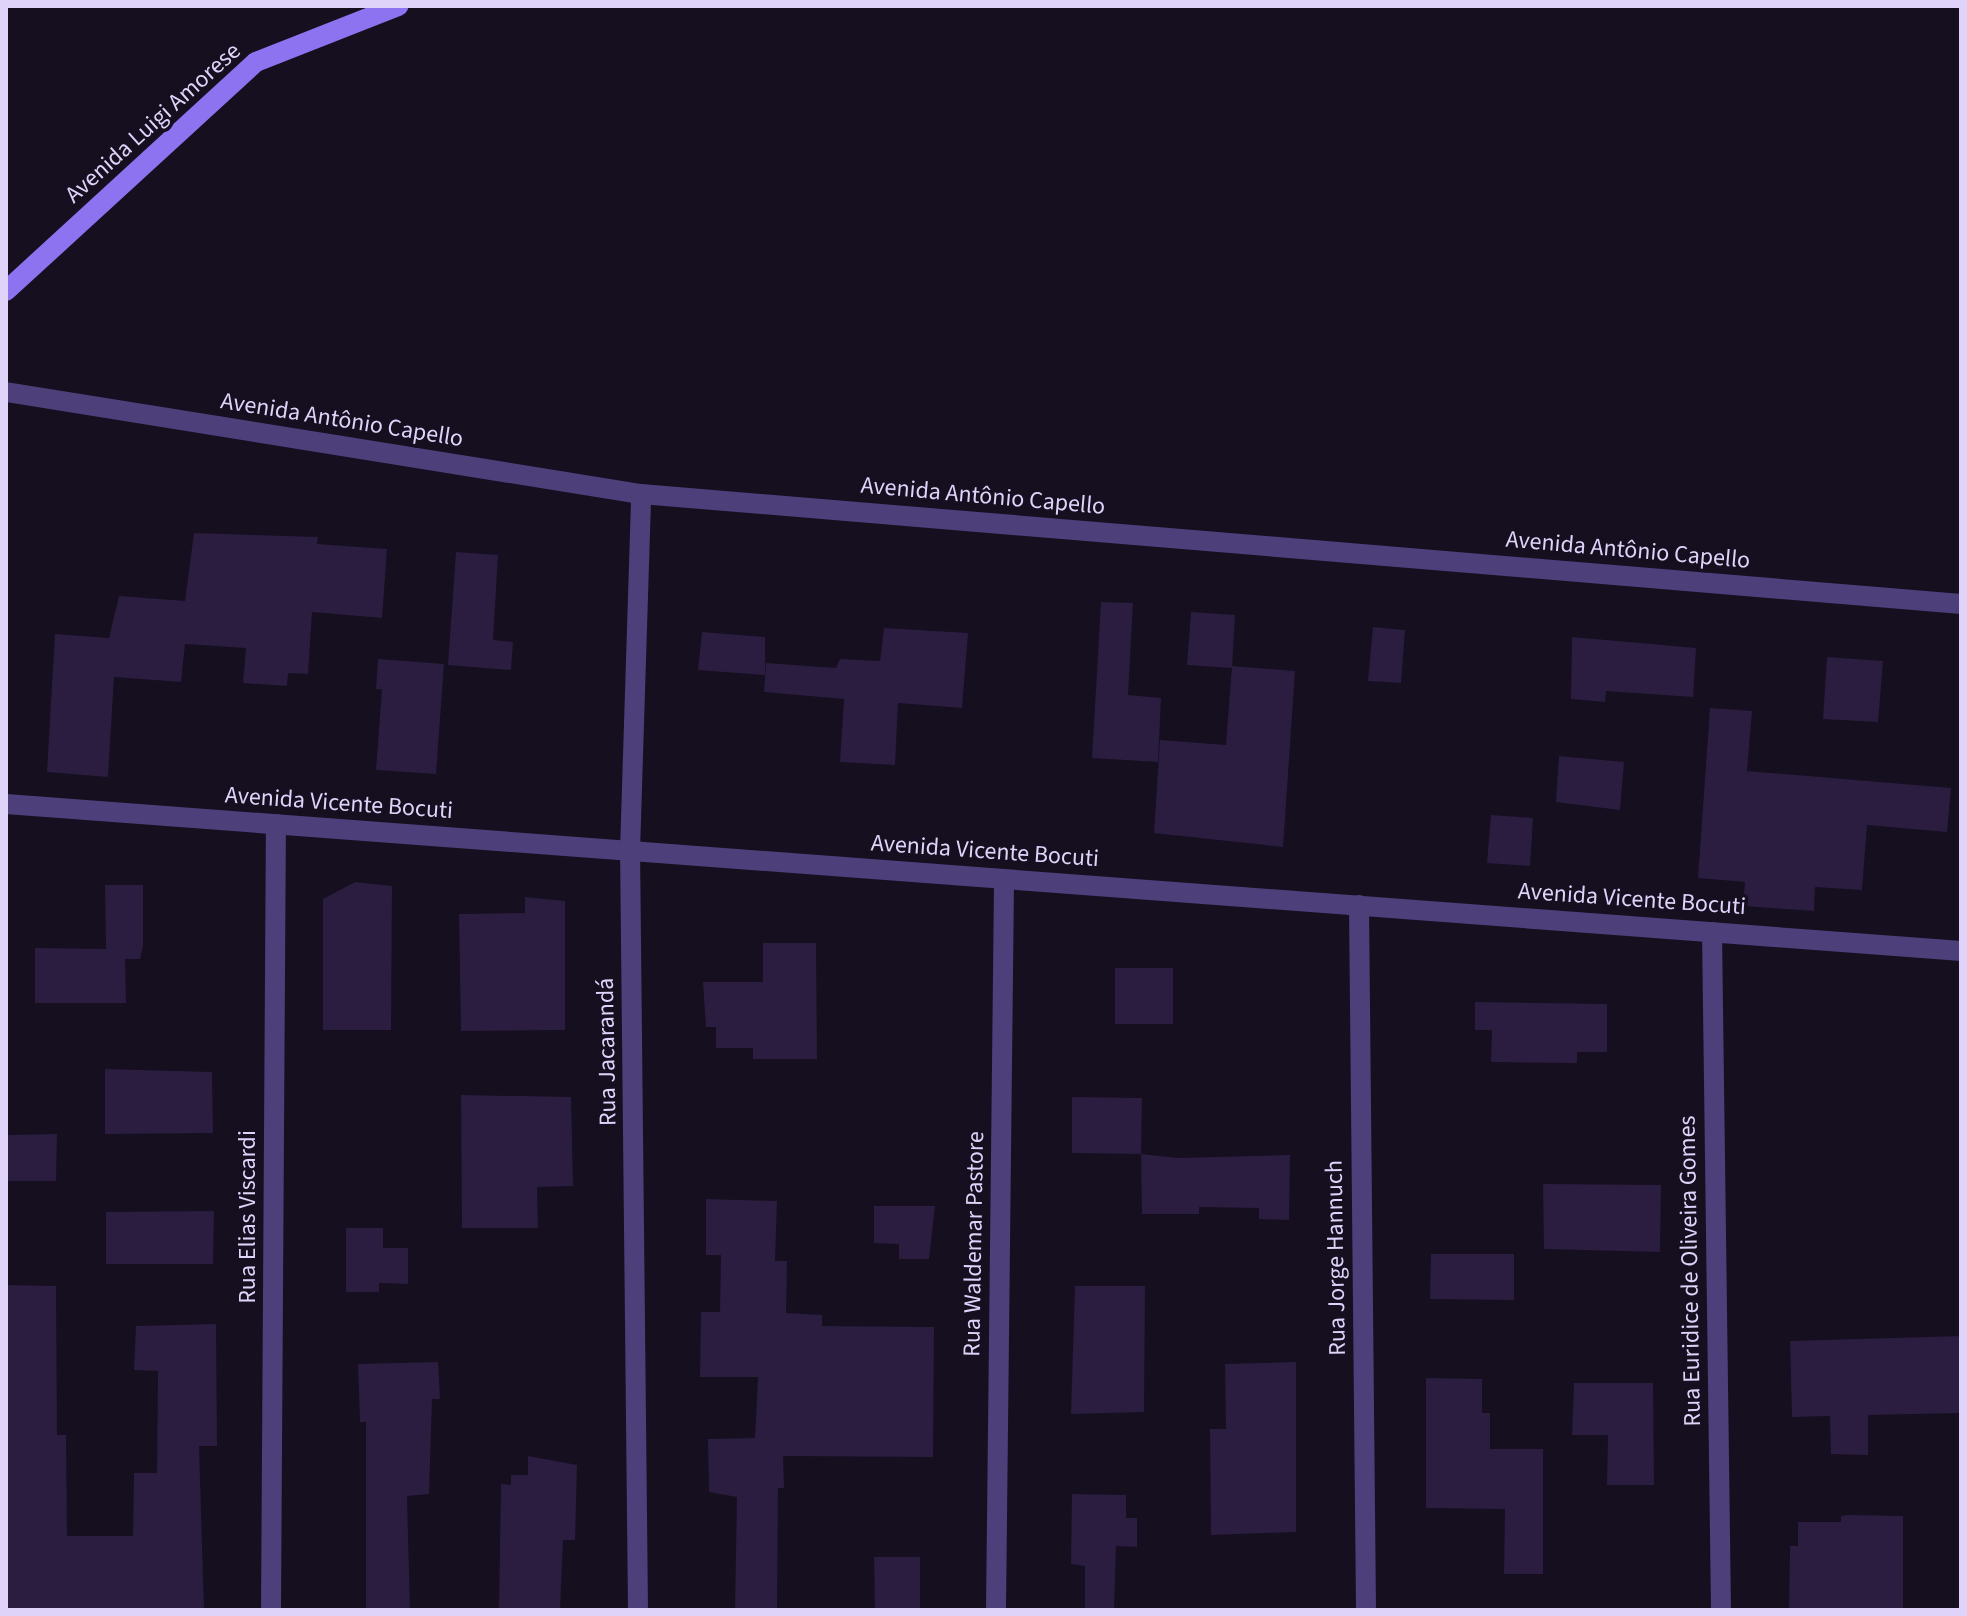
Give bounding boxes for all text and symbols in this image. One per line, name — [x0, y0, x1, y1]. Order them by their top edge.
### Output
street label: Avenida Luigi Amorese — [59, 37, 247, 209]
street label: Avenida Antônio Capello — [219, 387, 465, 453]
street label: Avenida Antônio Capello — [860, 471, 1106, 521]
street label: Avenida Antônio Capello — [1505, 525, 1751, 575]
street label: Avenida Vicente Bocuti — [224, 781, 454, 825]
street label: Avenida Vicente Bocuti — [870, 829, 1100, 873]
street label: Avenida Vicente Bocuti — [1517, 877, 1747, 921]
street label: Rua Jacarandá — [591, 978, 623, 1126]
street label: Rua Euridice de Oliveira Gomes — [1673, 1115, 1707, 1427]
street label: Rua Elias Viscardi — [234, 1130, 262, 1304]
street label: Rua Waldemar Pastore — [958, 1131, 990, 1357]
street label: Rua Jorge Hannuch — [1320, 1160, 1352, 1356]

